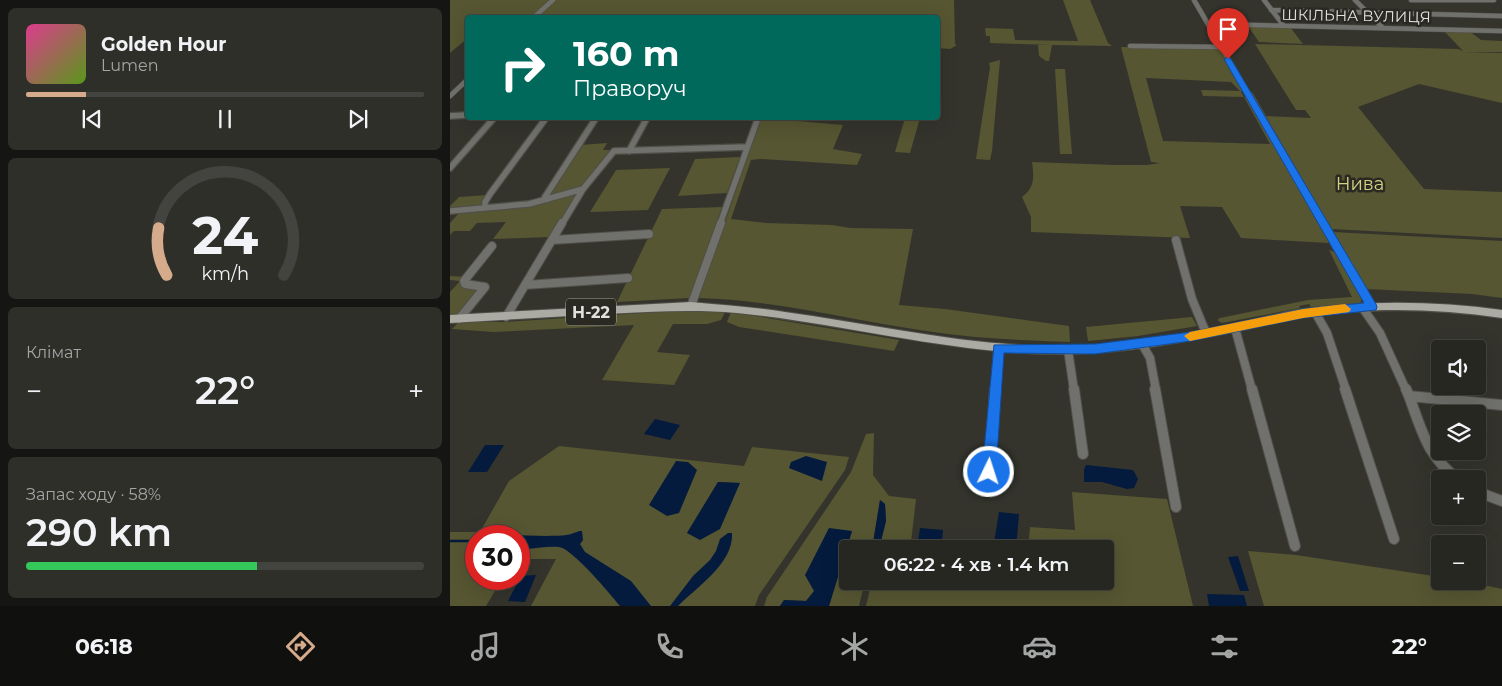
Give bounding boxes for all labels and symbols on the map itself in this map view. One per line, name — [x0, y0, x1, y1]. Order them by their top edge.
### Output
street label: ШКІЛЬНА ВУЛИЦЯ — [1281, 5, 1431, 26]
pin — [1207, 8, 1249, 59]
park label: Нива — [1336, 173, 1384, 195]
road number: Н-22 — [566, 298, 616, 326]
position arrow — [962, 445, 1014, 497]
speed limit sign: 30 — [465, 525, 530, 590]

